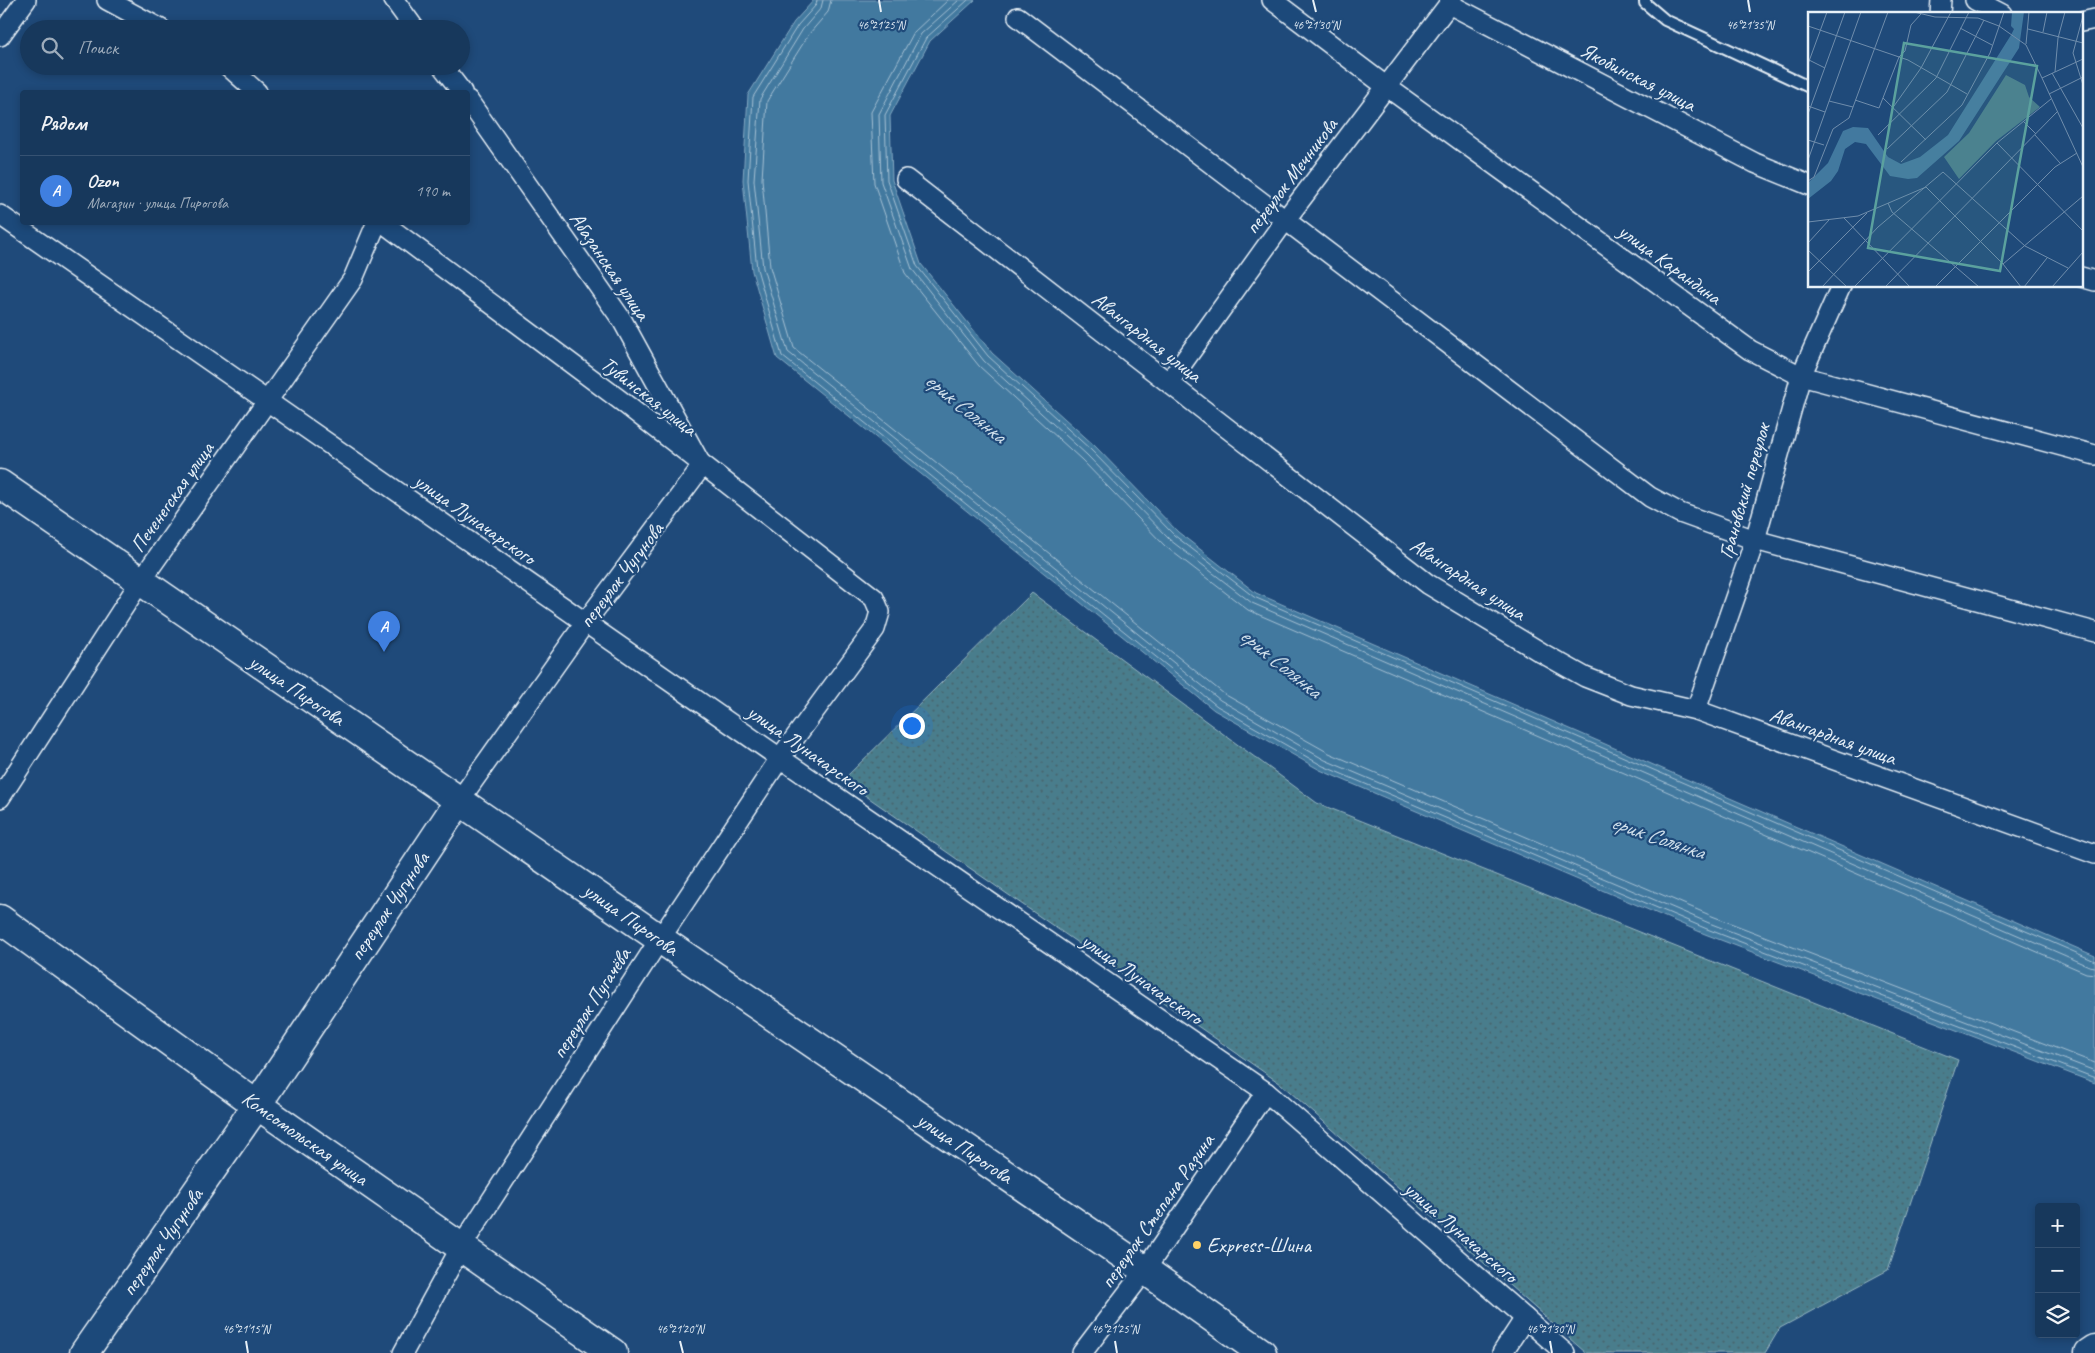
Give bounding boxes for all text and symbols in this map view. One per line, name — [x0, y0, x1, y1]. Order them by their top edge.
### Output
inset map — [1808, 12, 2082, 288]
text: 46°21'25"N — [857, 17, 906, 33]
text: 46°21'30"N — [1292, 17, 1341, 33]
text: 46°21'35"N — [1726, 17, 1775, 33]
search box — [20, 20, 470, 75]
icon: search — [38, 34, 66, 62]
text: Поиск — [78, 36, 118, 60]
street label: Якобинская улица — [1576, 37, 1702, 118]
text: Рядом — [40, 110, 87, 136]
street label: переулок Мечникова — [1239, 112, 1344, 239]
text: Ozon — [87, 169, 119, 193]
text: A — [52, 181, 60, 201]
text: 190 m — [416, 181, 450, 201]
text: Магазин · улица Пирогова — [87, 193, 228, 213]
street label: Абазанская улица — [564, 207, 657, 327]
street label: улица Карандина — [1612, 217, 1728, 311]
street label: Авангардная улица — [1087, 286, 1209, 389]
street label: Тувинская улица — [596, 350, 704, 443]
water label: ерик Солянка — [919, 366, 1014, 451]
street label: Грановский переулок — [1712, 418, 1776, 562]
street label: Печенегская улица — [124, 436, 220, 557]
street label: улица Луначарского — [408, 466, 543, 572]
street label: переулок Чугунова — [573, 516, 670, 633]
street label: Авангардная улица — [1405, 532, 1532, 627]
pin: A — [368, 611, 400, 652]
water label: ерик Солянка — [1234, 621, 1329, 706]
street label: улица Пирогова — [243, 647, 351, 732]
street label: улица Луначарского — [741, 697, 876, 803]
street label: Авангардная улица — [1766, 701, 1901, 771]
your location — [899, 713, 925, 739]
water label: ерик Солянка — [1607, 808, 1710, 867]
street label: переулок Чугунова — [343, 845, 436, 965]
street label: улица Пирогова — [577, 876, 685, 962]
street label: улица Луначарского — [1075, 926, 1210, 1032]
street label: переулок Пугачёва — [546, 941, 637, 1063]
street label: Комсомольская улица — [237, 1085, 374, 1192]
street label: улица Пирогова — [911, 1105, 1019, 1190]
street label: переулок Степана Разина — [1094, 1127, 1221, 1293]
street label: улица Луначарского — [1397, 1174, 1525, 1290]
street label: переулок Чугунова — [115, 1182, 210, 1301]
map controls — [2035, 1203, 2080, 1338]
button: + — [2035, 1203, 2080, 1248]
place label: Express-Шина — [1207, 1232, 1312, 1258]
marker: Express-Шина — [1191, 1239, 1203, 1251]
button: − — [2035, 1248, 2080, 1293]
button: layers — [2035, 1293, 2080, 1338]
text: 46°21'15"N — [222, 1321, 271, 1337]
text: 46°21'20"N — [656, 1321, 705, 1337]
text: 46°21'25"N — [1091, 1321, 1140, 1337]
text: 46°21'30"N — [1526, 1321, 1575, 1337]

